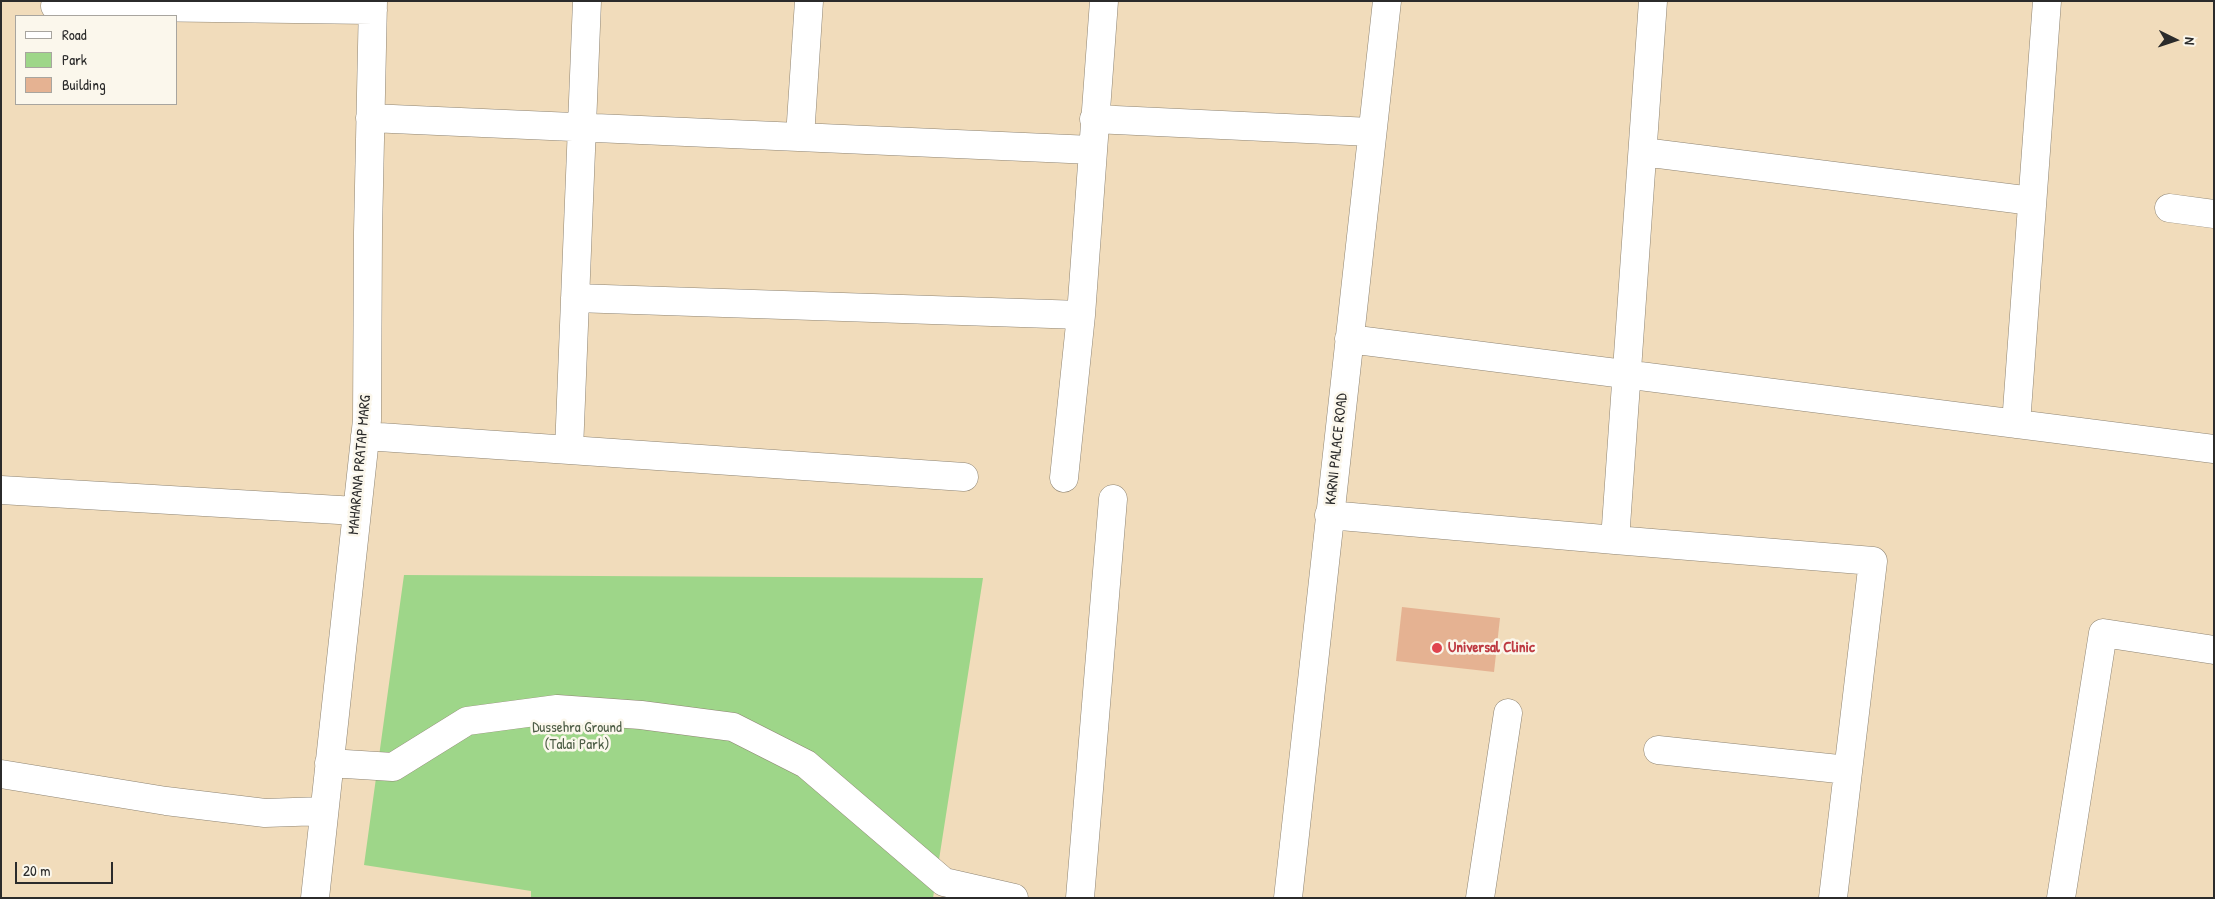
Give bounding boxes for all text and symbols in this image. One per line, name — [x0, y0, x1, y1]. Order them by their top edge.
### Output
legend — [15, 15, 178, 105]
north arrow — [2150, 15, 2200, 65]
text: Road — [62, 24, 87, 45]
text: N — [2181, 37, 2200, 45]
text: Park — [62, 49, 87, 70]
text: Building — [62, 74, 106, 95]
street label: KARNI PALACE ROAD — [1322, 392, 1352, 506]
street label: MAHARANA PRATAP MARG — [345, 394, 375, 536]
place label: Universal Clinic — [1448, 639, 1535, 657]
marker: Universal Clinic — [1430, 641, 1444, 655]
park label: Dussehra Ground (Talai Park) — [532, 719, 622, 754]
scale bar — [18, 852, 115, 884]
text: 20 m — [23, 860, 50, 881]

